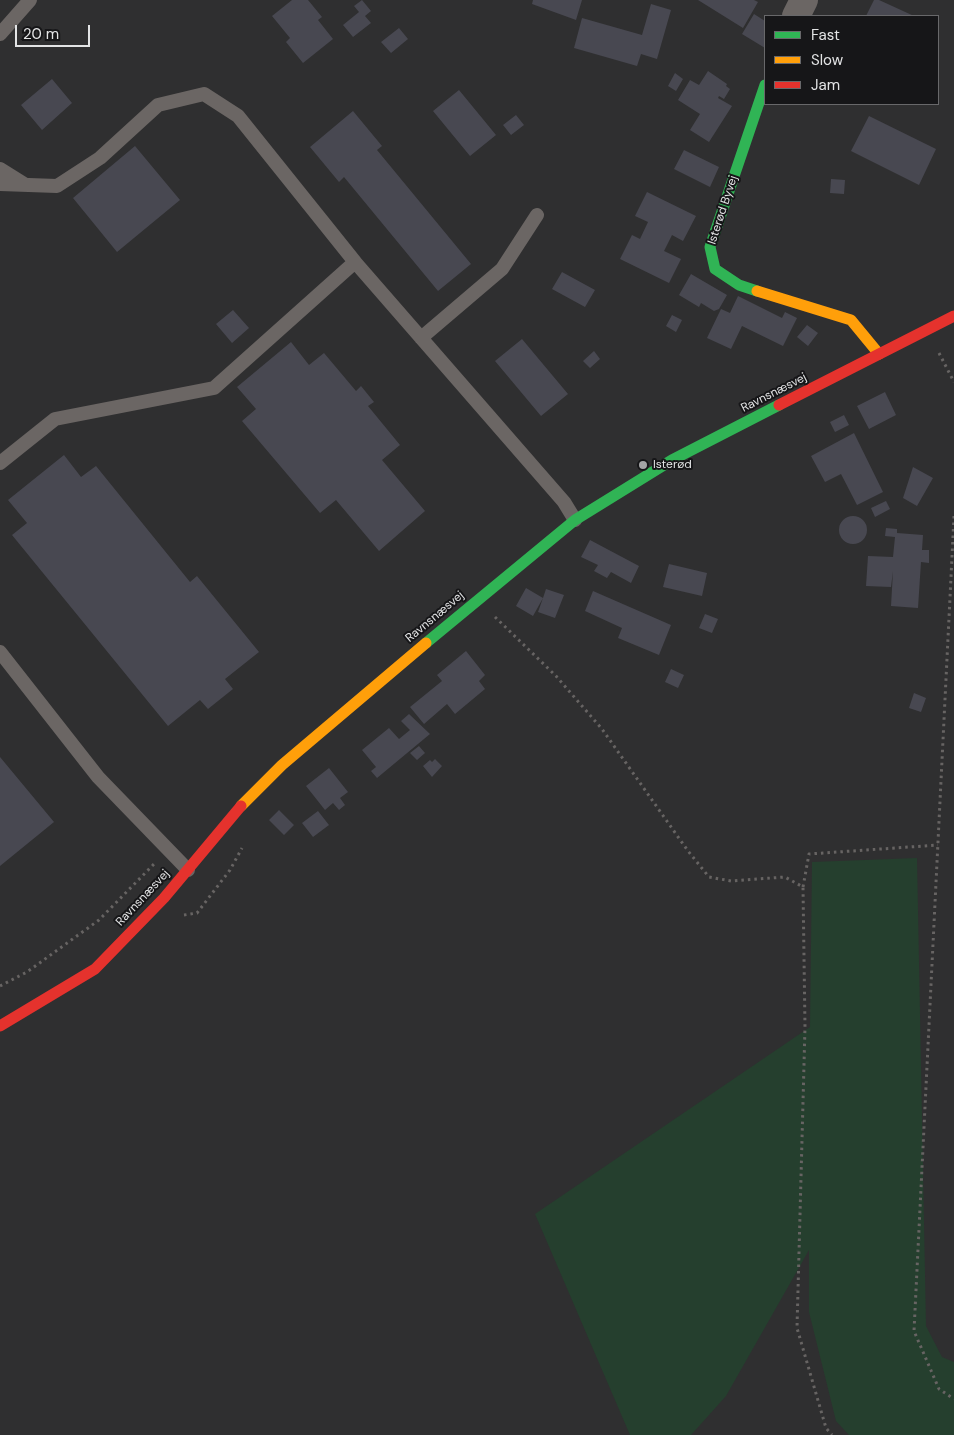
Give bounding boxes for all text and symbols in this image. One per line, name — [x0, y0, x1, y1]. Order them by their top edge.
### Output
scale bar — [18, 15, 92, 47]
legend — [764, 15, 939, 105]
text: 20 m — [23, 24, 59, 44]
text: Fast — [811, 25, 840, 45]
text: Slow — [811, 50, 843, 70]
text: Jam — [811, 75, 840, 95]
street label: Isterød Byvej — [705, 174, 741, 246]
street label: Ravnsnæsvej — [739, 370, 809, 416]
place label: Isterød — [653, 458, 692, 472]
marker: Isterød — [637, 459, 649, 471]
street label: Ravnsnæsvej — [403, 588, 467, 646]
street label: Ravnsnæsvej — [113, 867, 173, 929]

